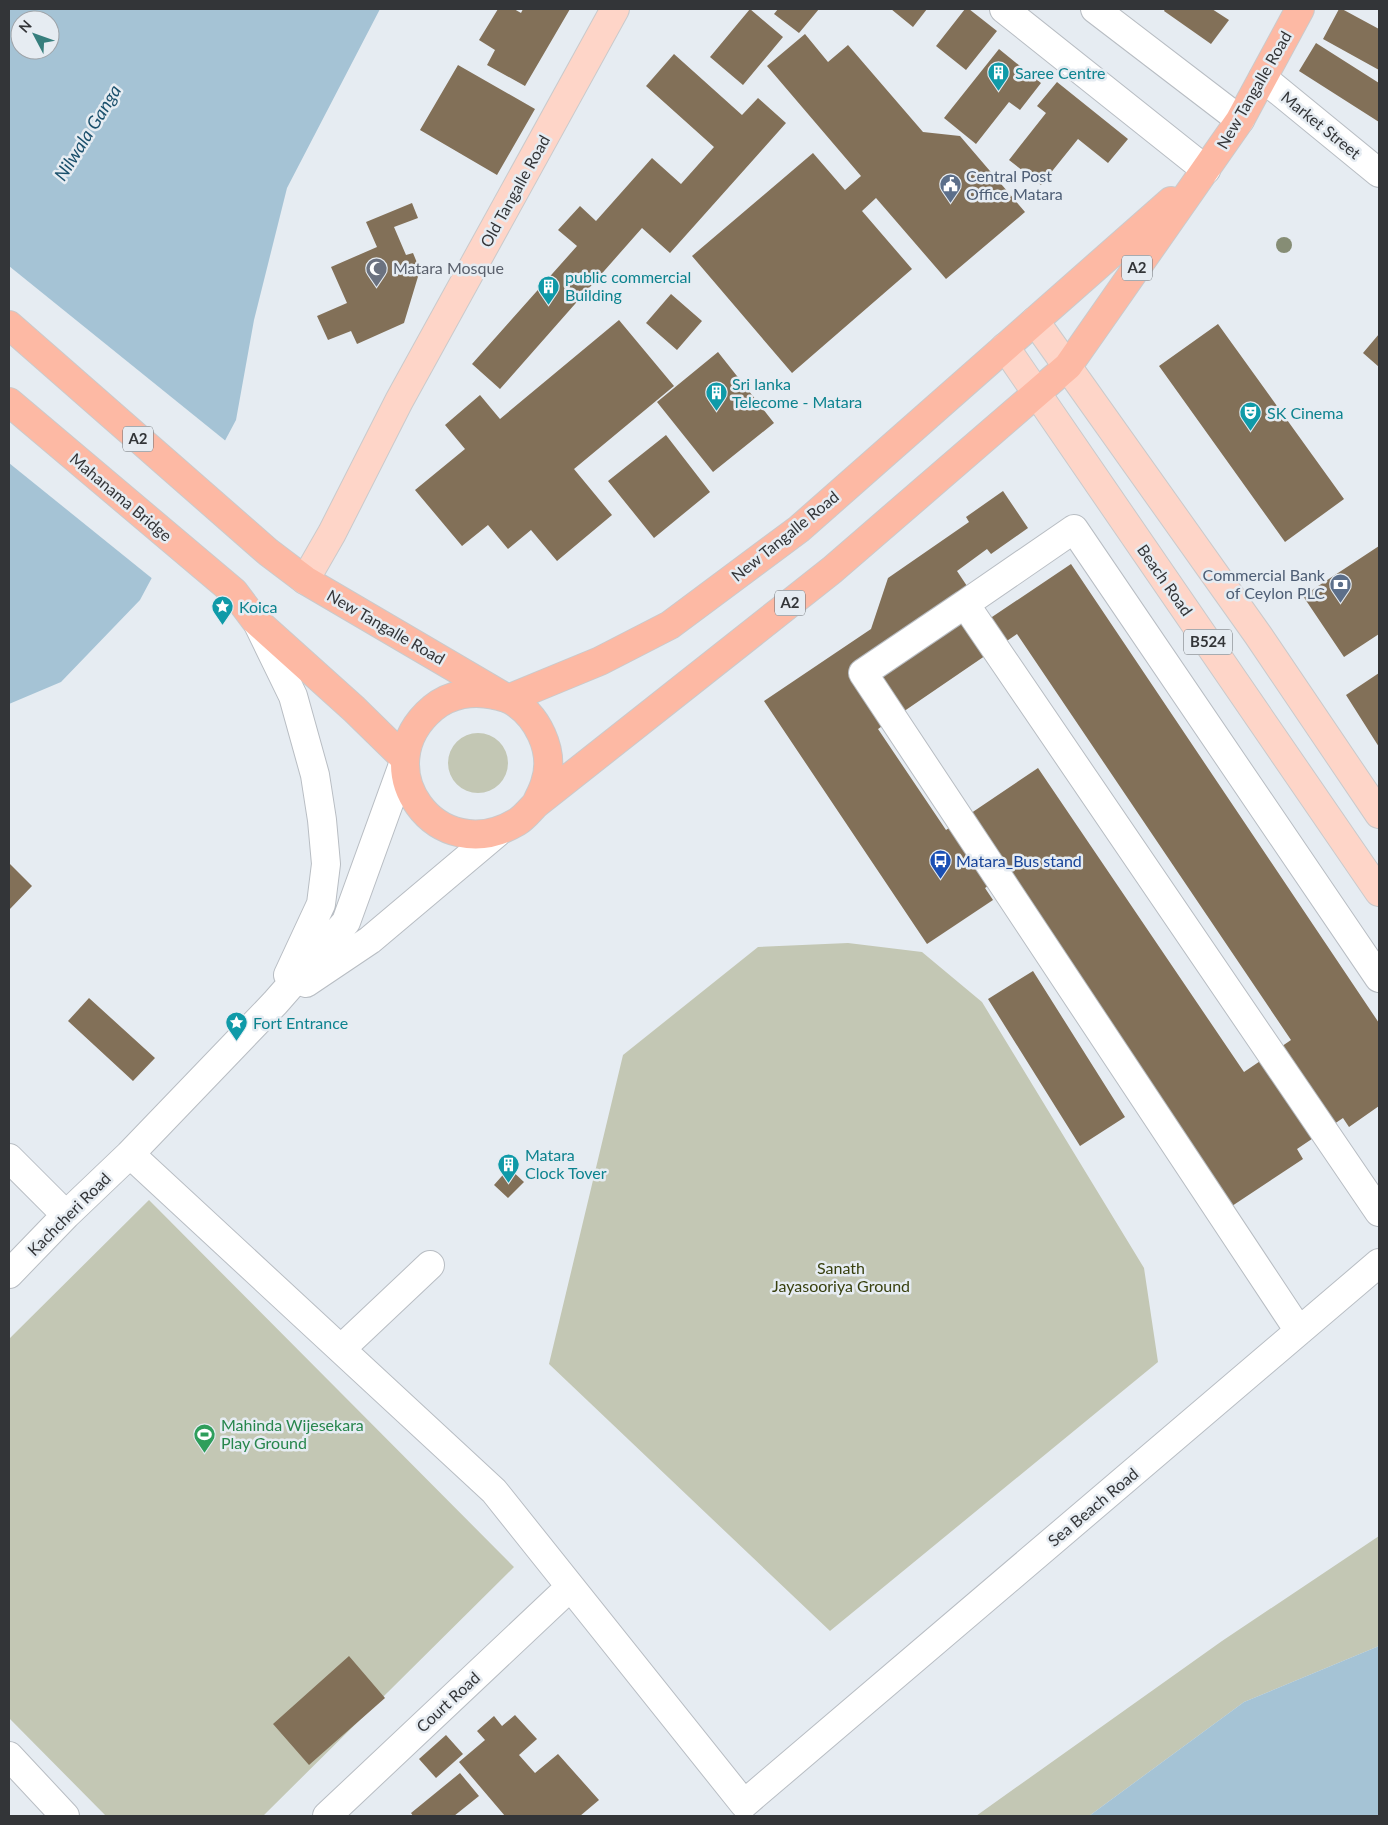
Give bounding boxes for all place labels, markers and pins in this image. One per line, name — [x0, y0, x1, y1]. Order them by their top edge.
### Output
building icon: Saree Centre — [987, 61, 1011, 92]
place label: Saree Centre — [1015, 63, 1105, 82]
place label: Central Post Office Matara — [966, 166, 1063, 203]
public building icon: Central Post Office Matara — [938, 173, 962, 204]
mosque icon: Matara Mosque — [365, 256, 389, 287]
place label: Matara Mosque — [393, 258, 504, 277]
place label: public commercial Building — [565, 267, 691, 304]
building icon: public commercial Building — [537, 274, 561, 305]
place label: Sri lanka Telecome - Matara — [732, 374, 862, 411]
building icon: Sri lanka Telecome - Matara — [704, 381, 728, 412]
theatre icon: SK Cinema — [1239, 401, 1263, 432]
place label: SK Cinema — [1267, 403, 1343, 422]
place label: Commercial Bank of Ceylon PLC — [1203, 565, 1326, 602]
bank icon: Commercial Bank of Ceylon PLC — [1329, 572, 1353, 603]
place icon: Koica — [211, 595, 235, 626]
place label: Koica — [239, 597, 278, 616]
bus stop icon: Matara_Bus stand — [928, 849, 952, 880]
place label: Matara_Bus stand — [956, 851, 1082, 870]
place icon: Fort Entrance — [225, 1011, 249, 1042]
place label: Fort Entrance — [253, 1013, 348, 1032]
place label: Matara Clock Tover — [525, 1145, 607, 1182]
building icon: Matara Clock Tover — [497, 1152, 521, 1183]
place label: Mahinda Wijesekara Play Ground — [221, 1415, 364, 1452]
sports icon: Mahinda Wijesekara Play Ground — [193, 1422, 217, 1453]

